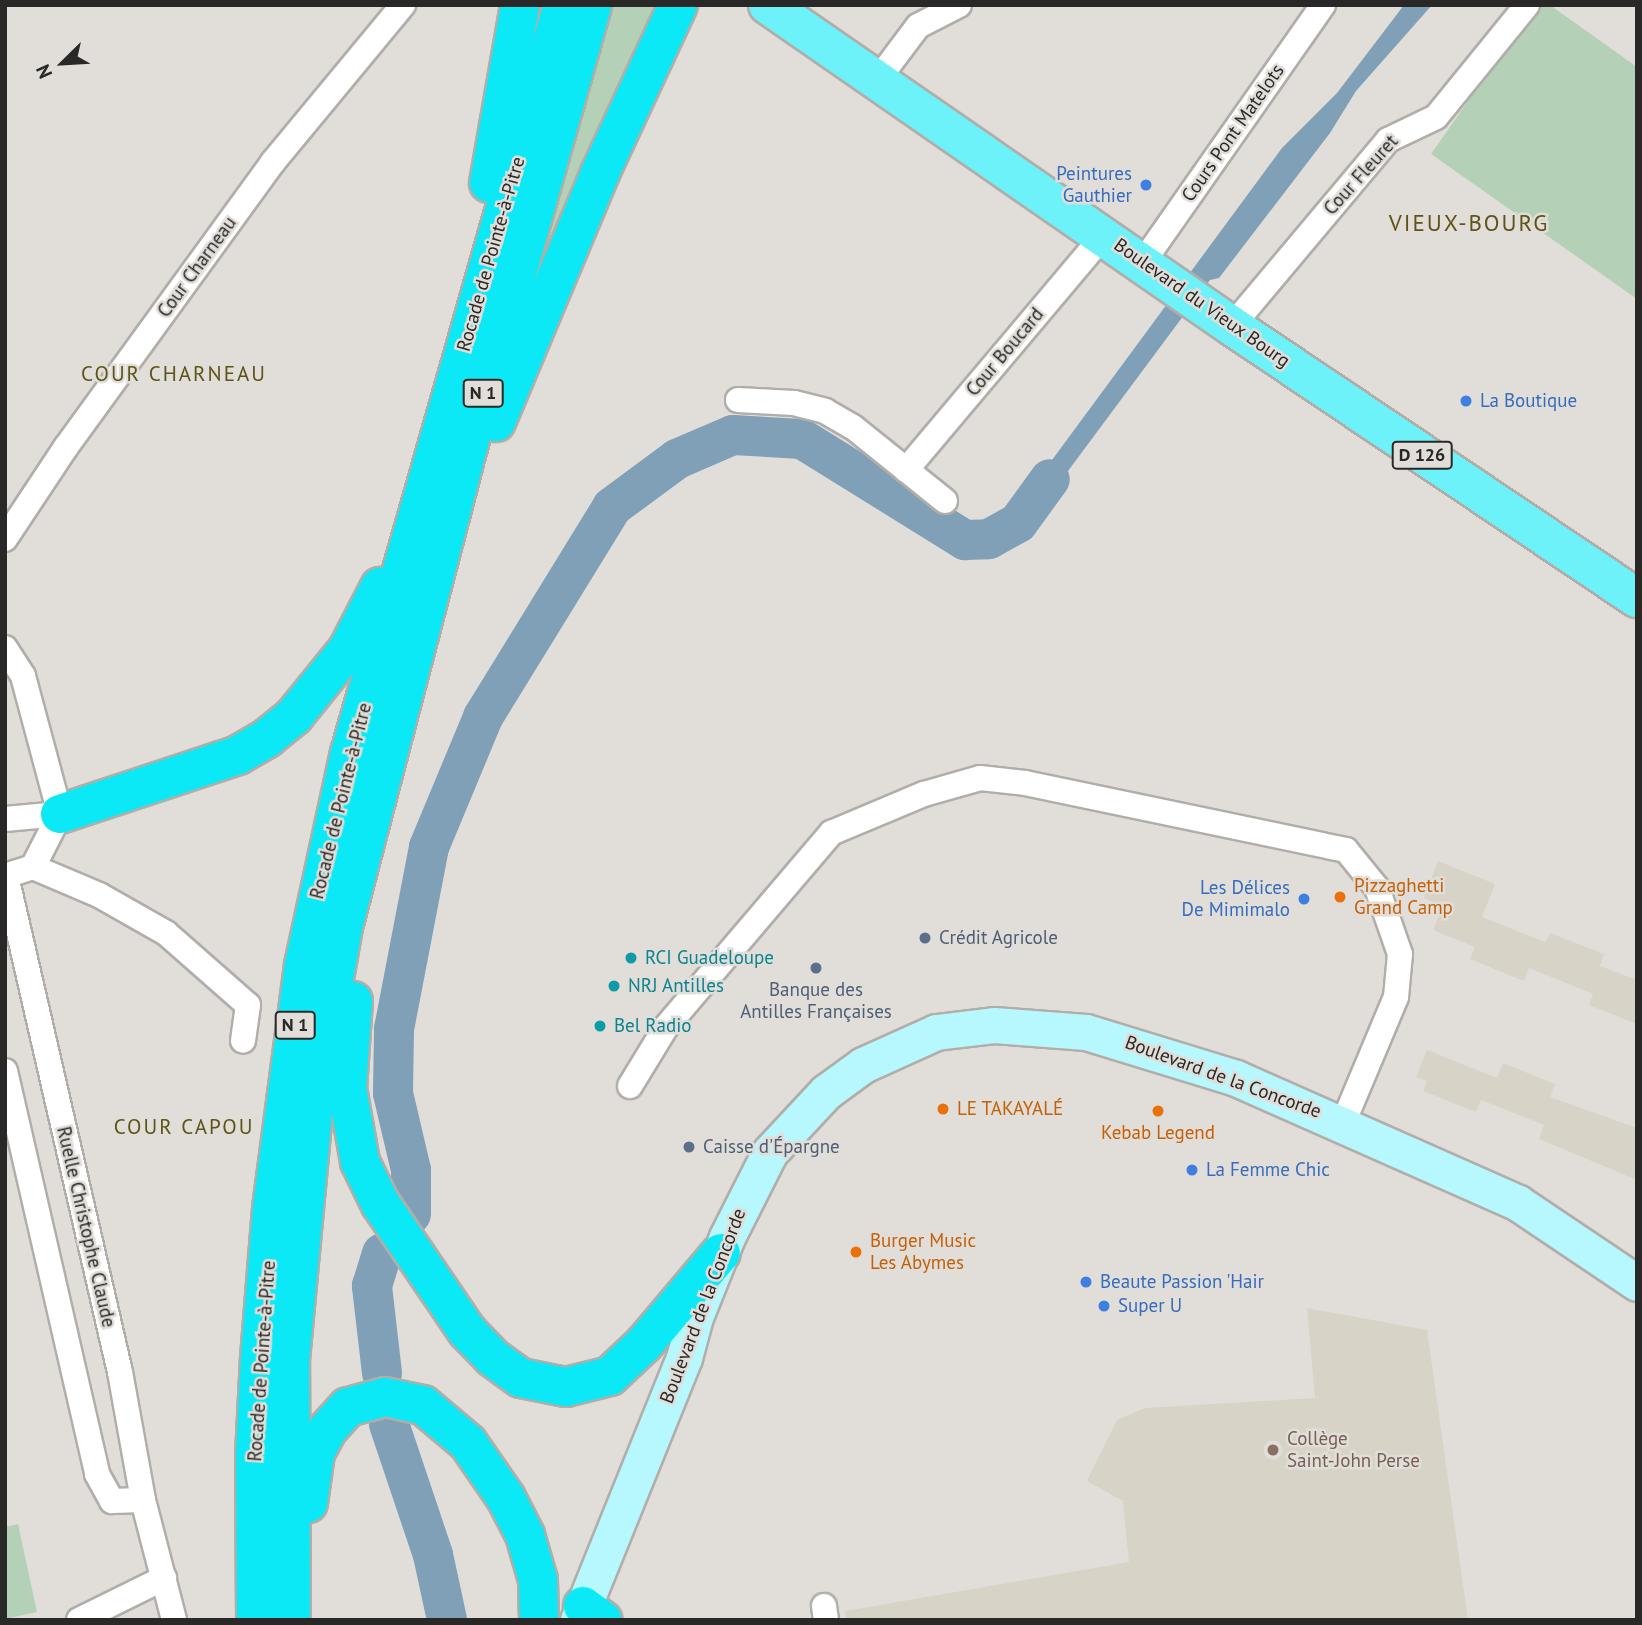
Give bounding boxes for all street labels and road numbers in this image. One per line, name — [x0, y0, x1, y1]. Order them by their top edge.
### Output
street label: Cours Pont Matelots — [1177, 60, 1289, 206]
street label: Cour Fleuret — [1319, 130, 1403, 220]
street label: Rocade de Pointe-à-Pitre — [452, 154, 530, 354]
street label: Cour Charneau — [153, 212, 241, 322]
street label: Boulevard du Vieux Bourg — [1109, 233, 1295, 373]
street label: Cour Boucard — [961, 303, 1049, 401]
road number: N 1 — [462, 379, 504, 408]
road number: D 126 — [1390, 440, 1454, 470]
street label: Rocade de Pointe-à-Pitre — [306, 701, 376, 901]
road number: N 1 — [274, 1010, 316, 1040]
street label: Boulevard de la Concorde — [1122, 1031, 1324, 1123]
street label: Ruelle Christophe Claude — [52, 1124, 120, 1330]
street label: Boulevard de la Concorde — [655, 1205, 751, 1407]
street label: Rocade de Pointe-à-Pitre — [244, 1260, 280, 1462]

